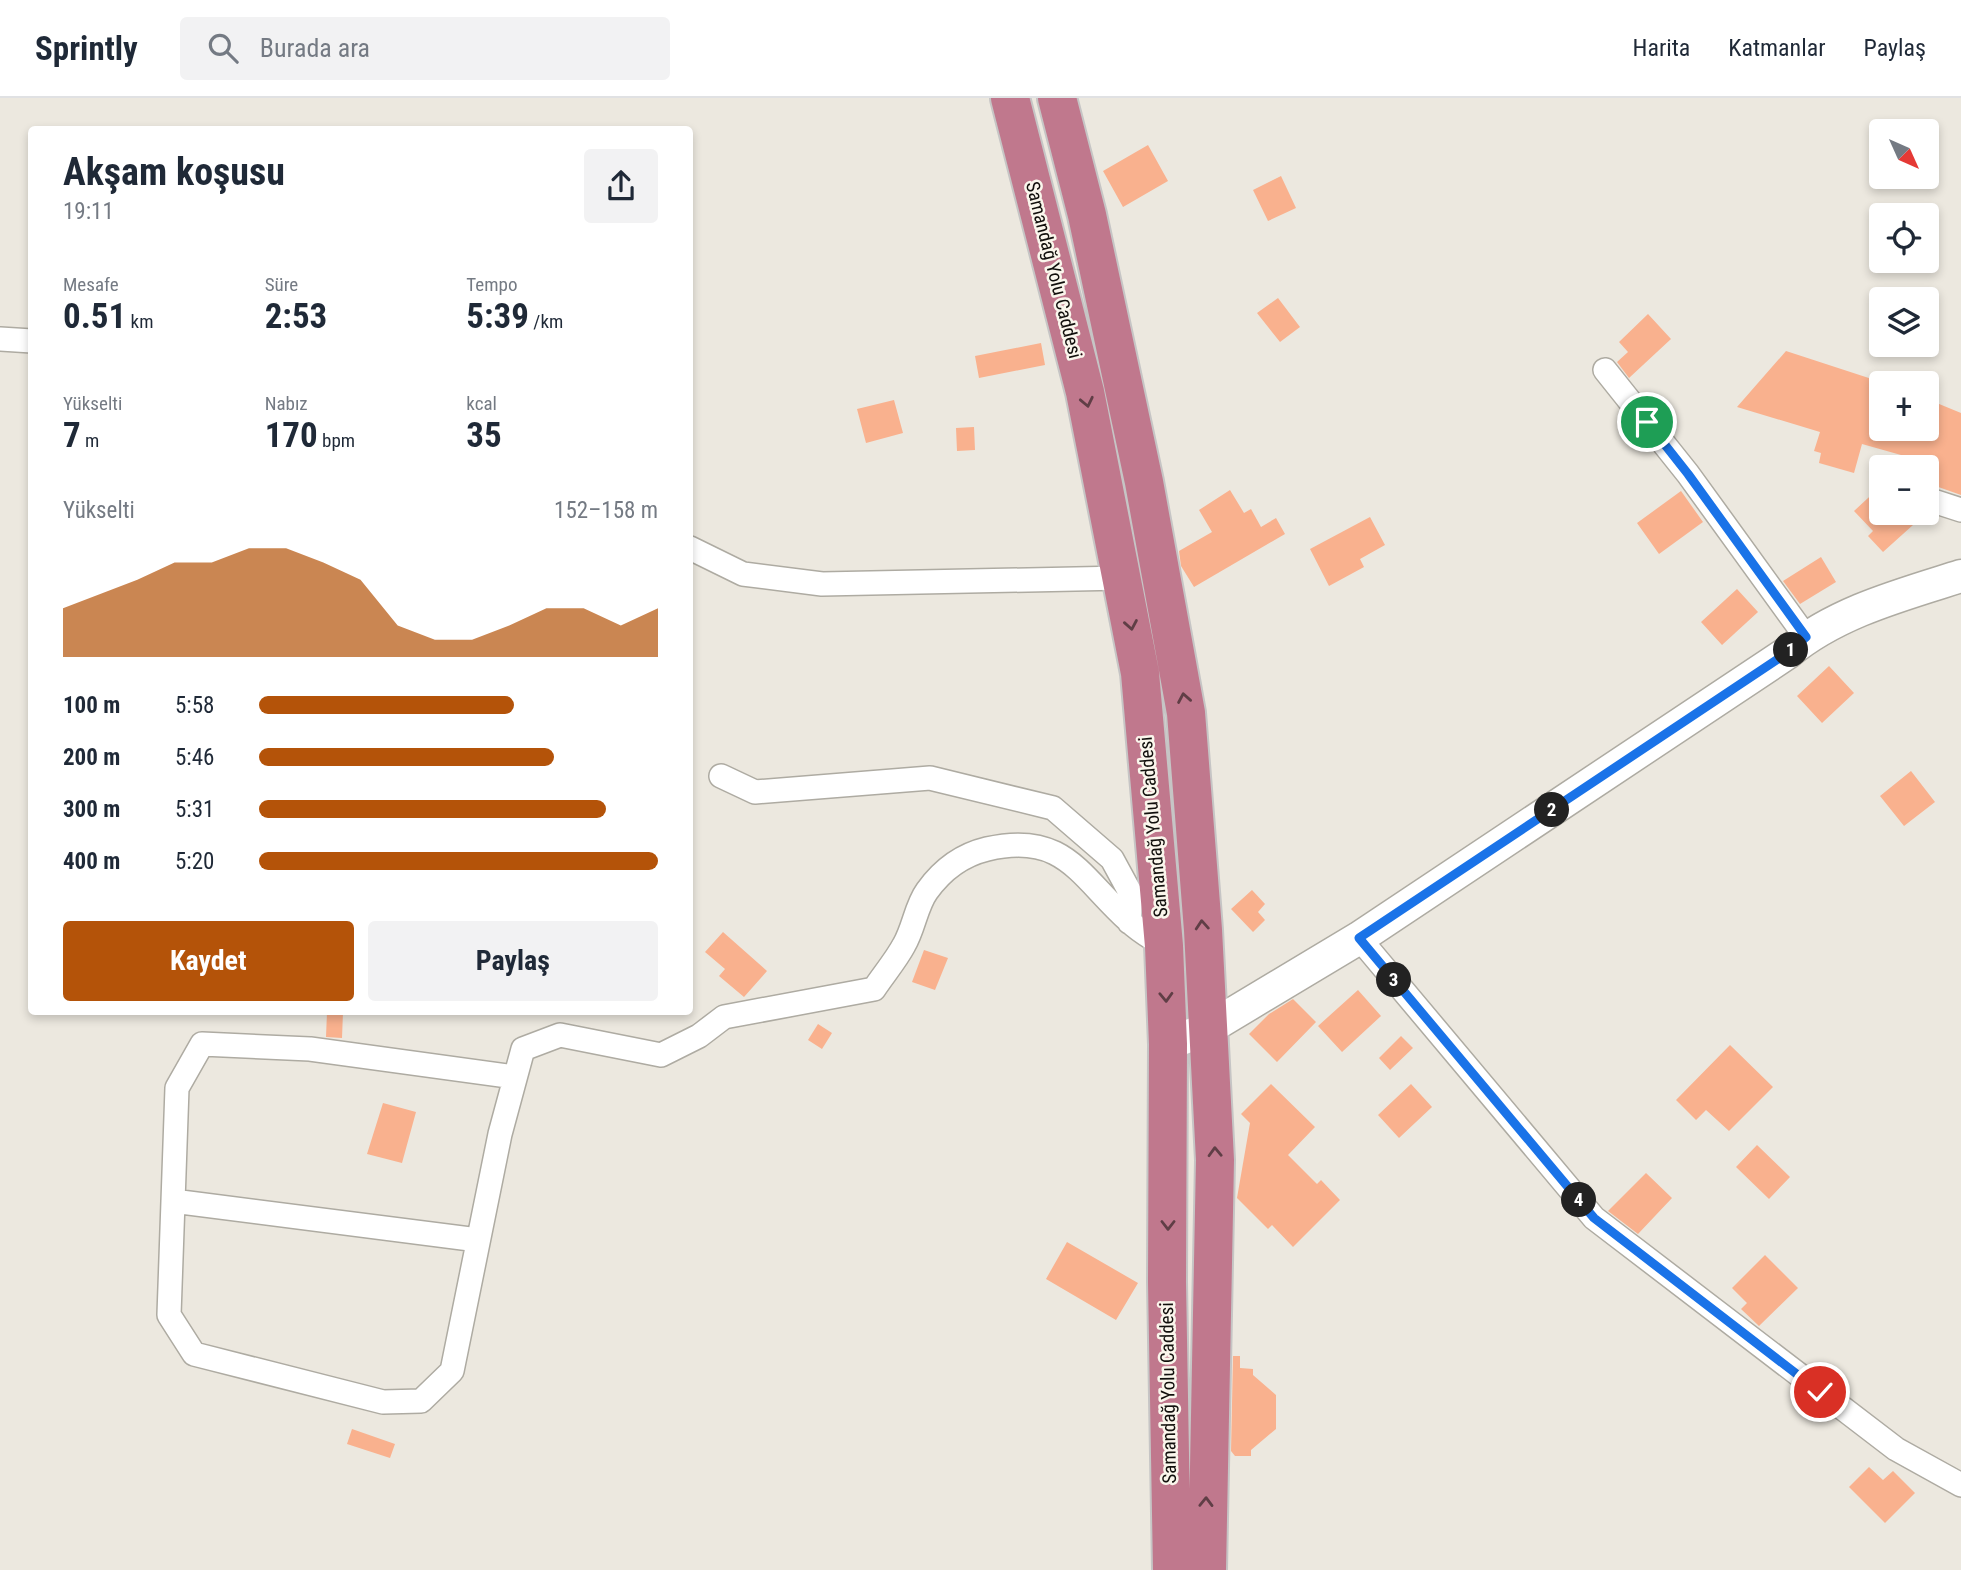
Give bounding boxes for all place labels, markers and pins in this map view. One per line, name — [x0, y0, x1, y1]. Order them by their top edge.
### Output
pin — [1617, 392, 1677, 452]
pin: 1 — [1774, 632, 1809, 668]
pin: 2 — [1534, 792, 1570, 828]
pin: 3 — [1376, 962, 1412, 998]
pin: 4 — [1562, 1182, 1596, 1218]
pin — [1790, 1362, 1850, 1422]

